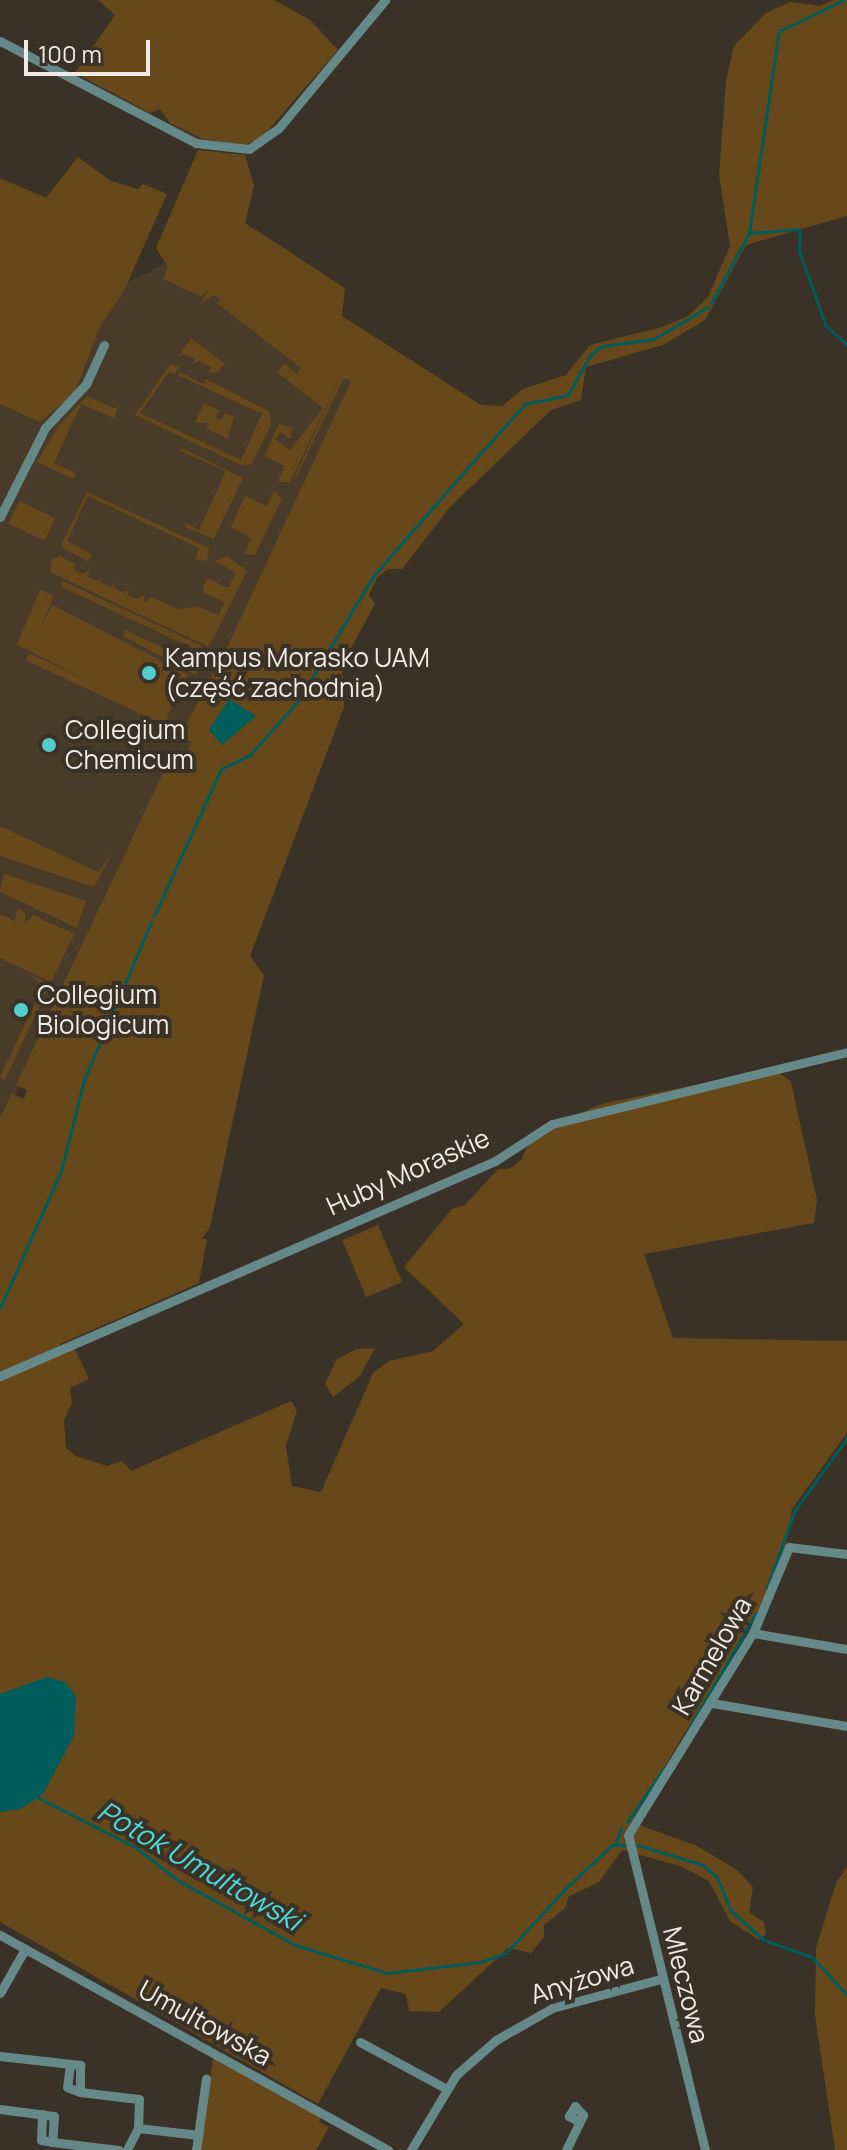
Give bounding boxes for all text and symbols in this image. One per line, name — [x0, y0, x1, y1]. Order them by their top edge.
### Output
scale bar — [28, 24, 154, 74]
text: 100 m — [38, 37, 102, 70]
place label: Kampus Morasko UAM (część zachodnia) — [165, 642, 430, 704]
marker: Kampus Morasko UAM (część zachodnia) — [140, 664, 158, 682]
place label: Collegium Chemicum — [65, 714, 194, 776]
marker: Collegium Chemicum — [40, 736, 58, 754]
place label: Collegium Biologicum — [37, 979, 169, 1040]
marker: Collegium Biologicum — [12, 1001, 30, 1019]
street label: Huby Moraskie — [322, 1122, 494, 1222]
street label: Karmelowa — [666, 1591, 758, 1721]
water label: Potok Umultowski — [92, 1793, 308, 1937]
street label: Mleczowa — [657, 1924, 715, 2046]
street label: Anyżowa — [527, 1950, 637, 2010]
street label: Umultowska — [133, 1974, 277, 2072]

